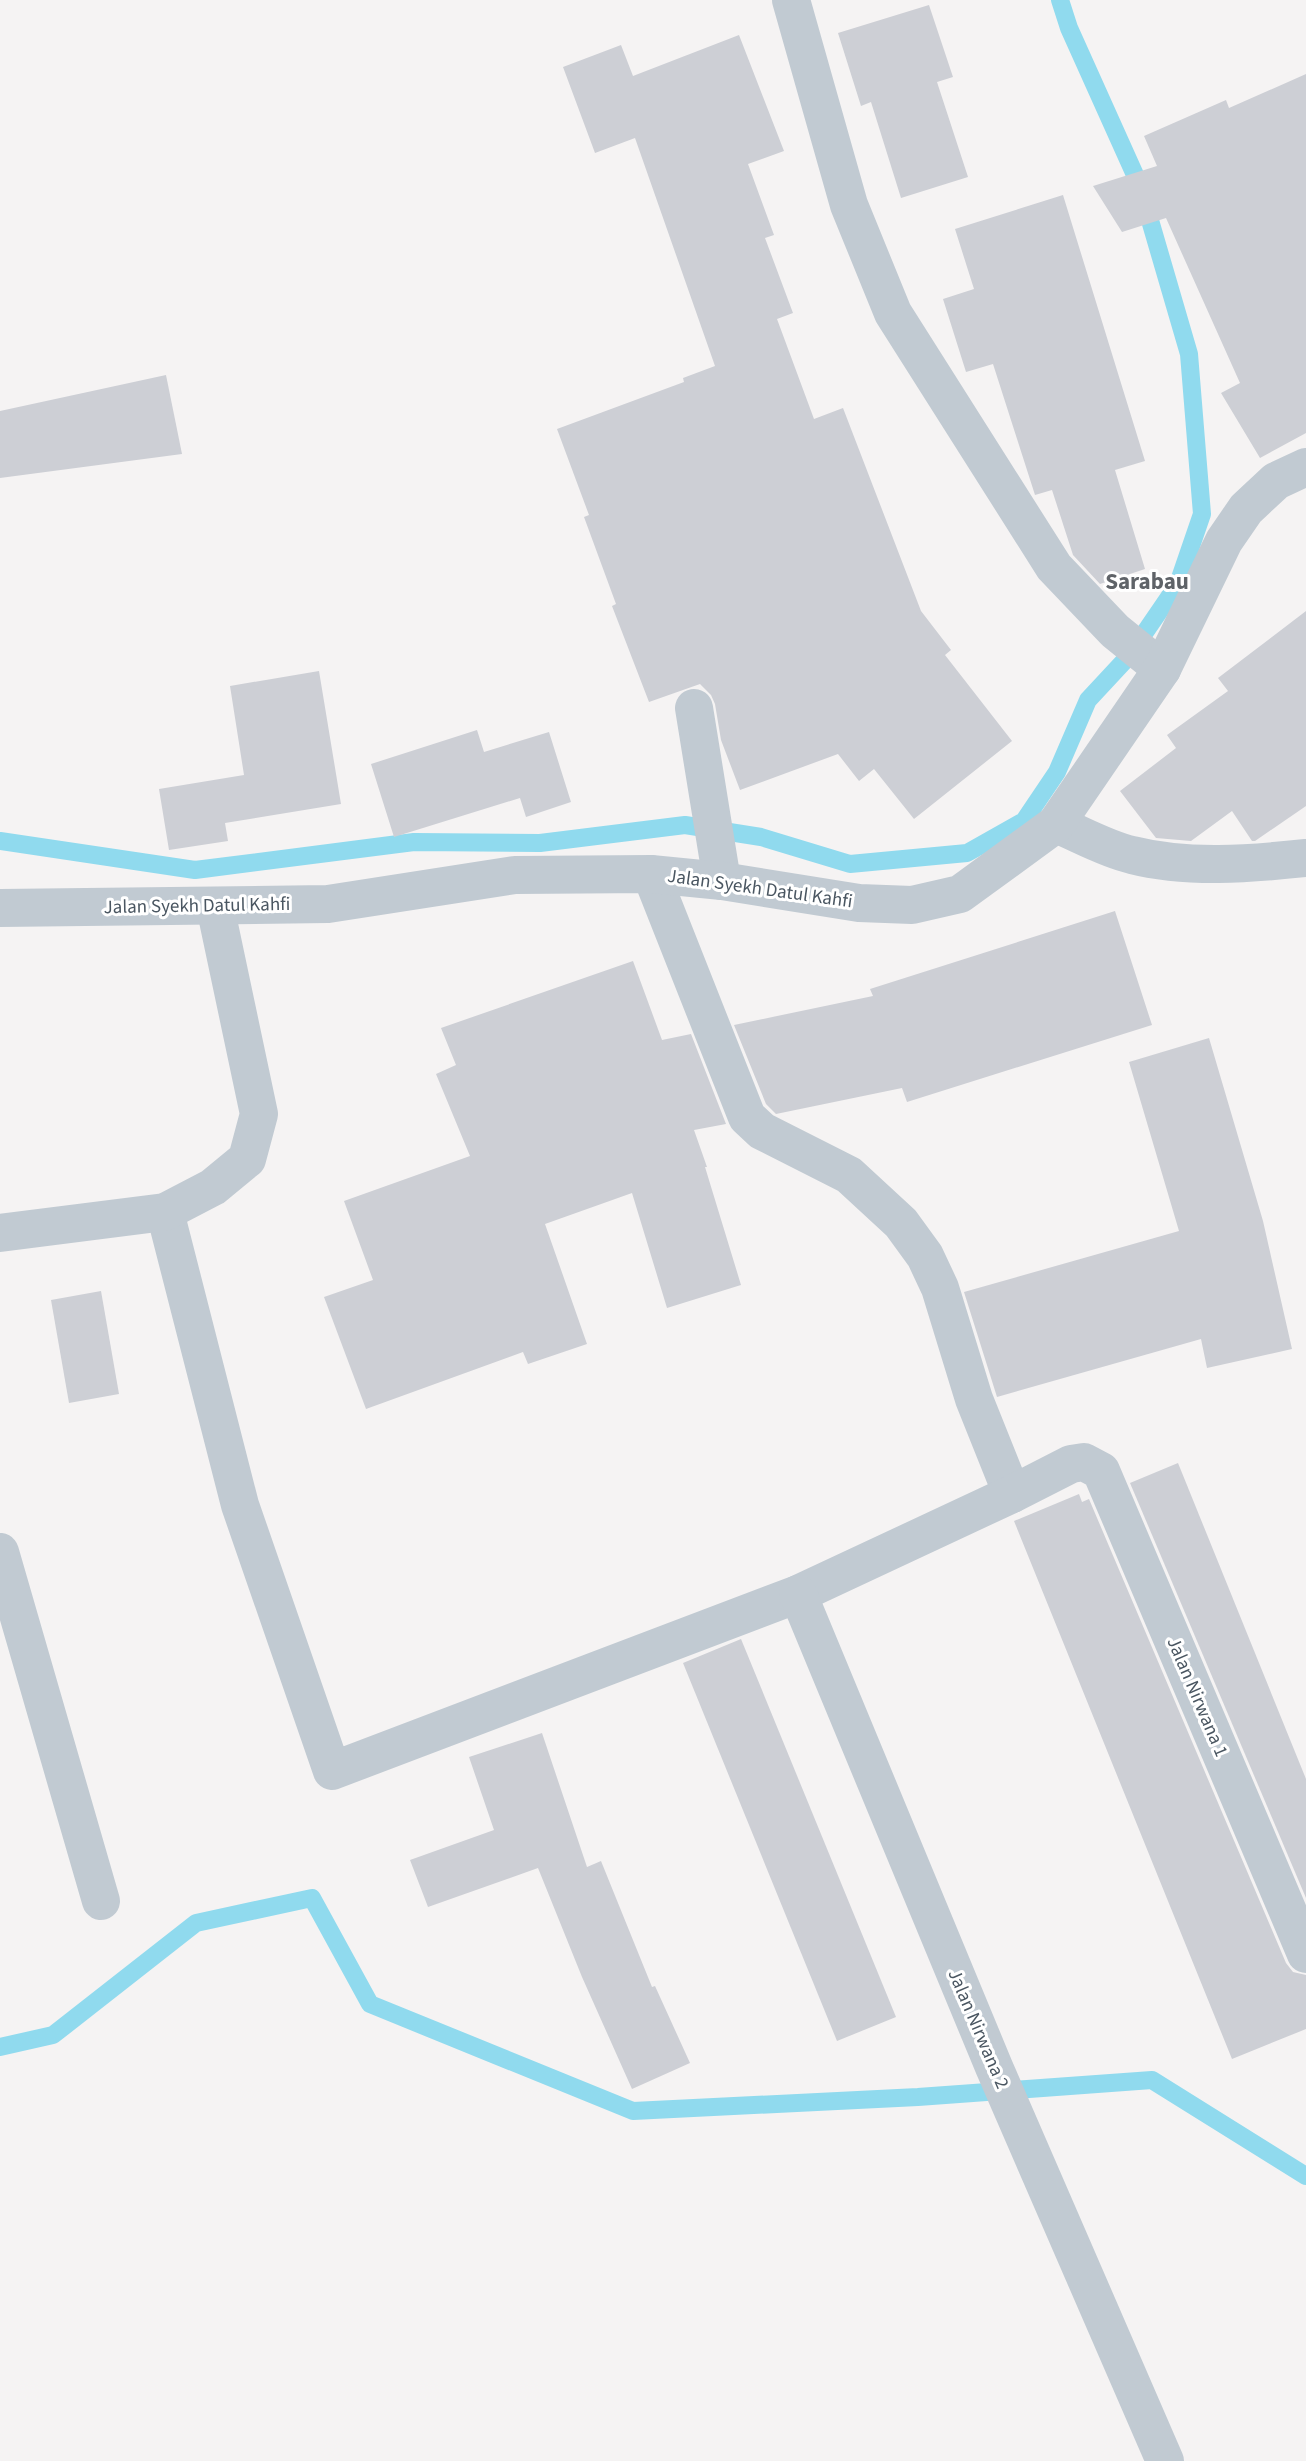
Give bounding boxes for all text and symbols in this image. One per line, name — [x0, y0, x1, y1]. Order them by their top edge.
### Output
district label: Sarabau — [1105, 565, 1189, 598]
street label: Jalan Syekh Datul Kahfi — [666, 863, 854, 915]
street label: Jalan Syekh Datul Kahfi — [103, 891, 291, 921]
street label: Jalan Nirwana 1 — [1160, 1633, 1234, 1761]
street label: Jalan Nirwana 2 — [941, 1965, 1015, 2093]

